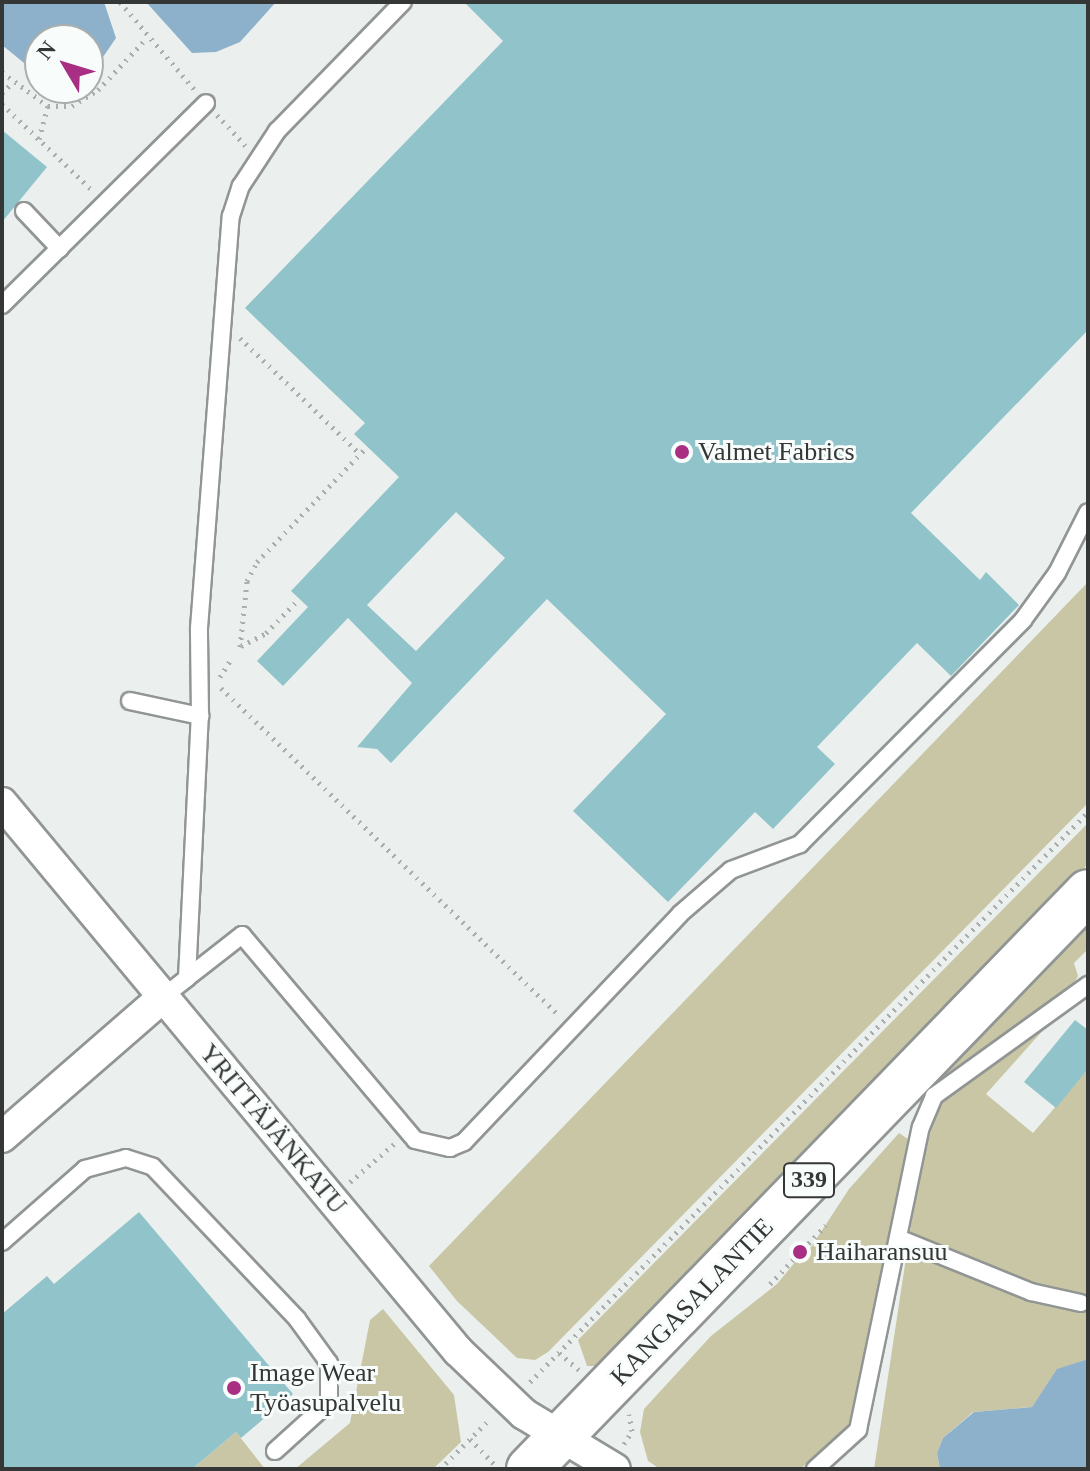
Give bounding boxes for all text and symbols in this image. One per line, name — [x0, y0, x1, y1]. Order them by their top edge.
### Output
north arrow — [24, 24, 104, 104]
text: N — [32, 36, 61, 64]
place label: Valmet Fabrics — [698, 436, 855, 468]
marker: Valmet Fabrics — [673, 443, 691, 461]
street label: YRITTÄJÄNKATU — [193, 1038, 353, 1220]
road number: 339 — [783, 1160, 835, 1200]
street label: KANGASALANTIE — [604, 1212, 780, 1392]
place label: Haiharansuu — [816, 1236, 947, 1268]
marker: Haiharansuu — [791, 1243, 809, 1261]
place label: Image Wear Työasupalvelu — [250, 1357, 401, 1418]
marker: Image Wear Työasupalvelu — [225, 1379, 243, 1397]

